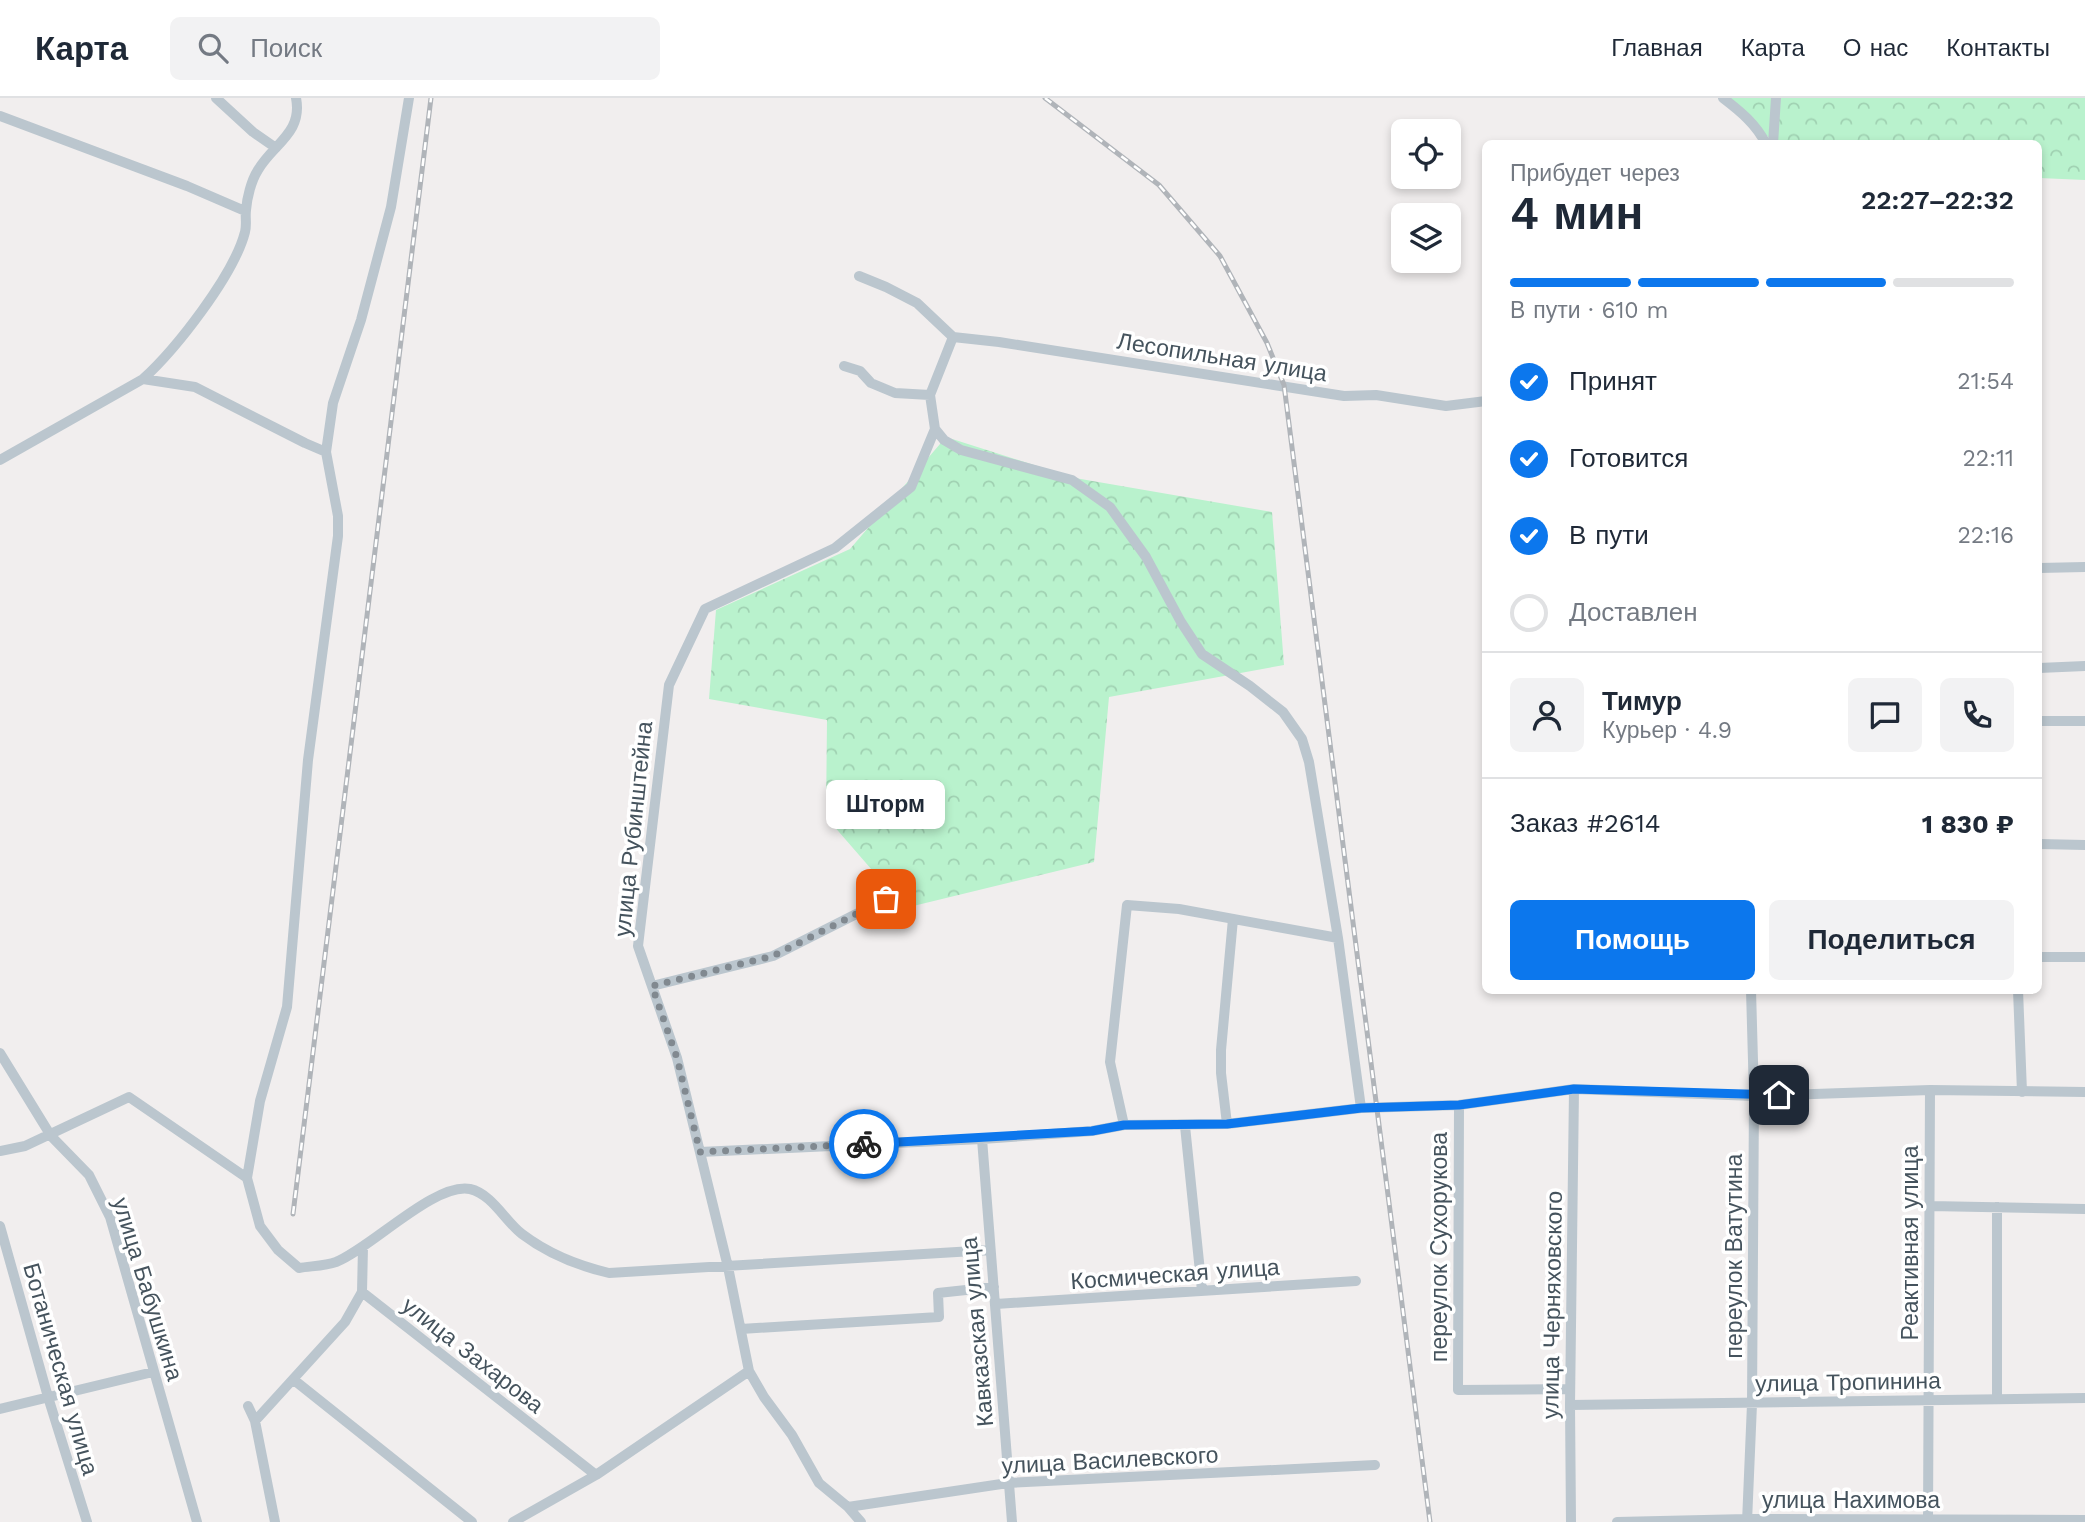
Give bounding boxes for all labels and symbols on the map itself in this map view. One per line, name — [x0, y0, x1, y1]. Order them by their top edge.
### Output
street label: Лесопильная улица — [1115, 328, 1329, 387]
street label: улица Рубинштейна — [609, 720, 658, 938]
callout: Шторм — [826, 780, 945, 829]
pin — [856, 869, 916, 929]
pin — [1749, 1065, 1809, 1125]
courier — [829, 1109, 899, 1179]
street label: переулок Сухорукова — [1426, 1132, 1453, 1362]
street label: Реактивная улица — [1897, 1145, 1924, 1340]
street label: переулок Ватутина — [1721, 1153, 1748, 1358]
street label: улица Черняховского — [1537, 1191, 1568, 1419]
street label: улица Бабушкина — [107, 1194, 188, 1384]
street label: Кавказская улица — [956, 1236, 999, 1428]
street label: Космическая улица — [1070, 1254, 1281, 1295]
street label: Ботаническая улица — [17, 1260, 104, 1478]
street label: улица Захарова — [397, 1292, 549, 1419]
street label: улица Тропинина — [1755, 1367, 1941, 1398]
street label: улица Василевского — [1001, 1441, 1219, 1480]
street label: улица Нахимова — [1762, 1487, 1940, 1514]

